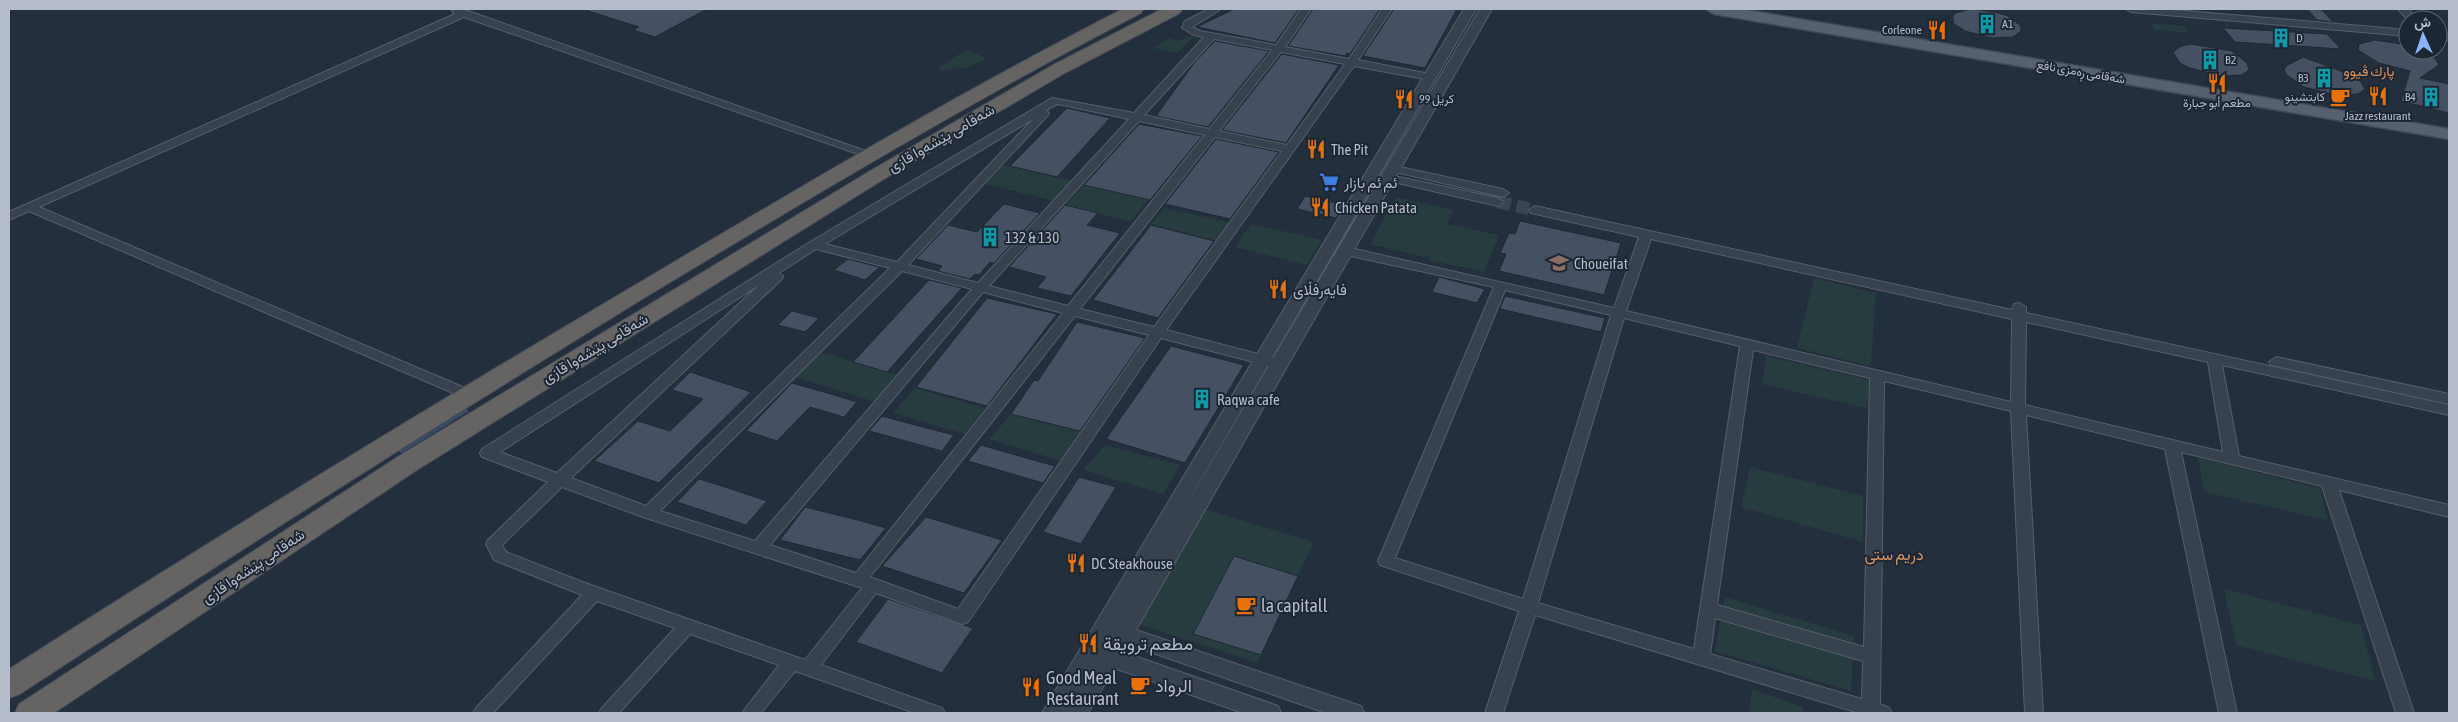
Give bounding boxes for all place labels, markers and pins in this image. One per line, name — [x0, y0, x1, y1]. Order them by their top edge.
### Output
building icon: A1 — [1976, 13, 1998, 35]
place label: A1 — [2002, 17, 2014, 31]
restaurant icon: Corleone — [1926, 19, 1948, 41]
place label: Corleone — [1882, 23, 1922, 37]
building icon: D — [2270, 27, 2292, 49]
place label: D — [2296, 31, 2303, 45]
building icon: B2 — [2199, 49, 2221, 71]
place label: B2 — [2225, 53, 2236, 67]
building icon: B3 — [2313, 67, 2335, 89]
place label: B3 — [2298, 71, 2309, 85]
restaurant icon: مطعم أبو جبارة — [2206, 72, 2228, 94]
restaurant icon: Jazz restaurant — [2367, 85, 2389, 107]
cafe icon: كابتشينو — [2329, 86, 2351, 108]
building icon: B4 — [2420, 86, 2442, 108]
restaurant icon: 99 كريل — [1393, 88, 1415, 110]
place label: كابتشينو — [2285, 90, 2325, 105]
place label: B4 — [2405, 90, 2416, 104]
place label: 99 كريل — [1419, 92, 1454, 107]
place label: مطعم أبو جبارة — [2183, 96, 2251, 111]
place label: Jazz restaurant — [2345, 109, 2411, 123]
restaurant icon: The Pit — [1305, 138, 1327, 160]
place label: The Pit — [1331, 141, 1368, 158]
supermarket icon: ئم ئم بازار — [1318, 171, 1340, 193]
place label: ئم ئم بازار — [1343, 174, 1397, 193]
restaurant icon: Chicken Patata — [1309, 196, 1331, 218]
place label: Chicken Patata — [1335, 199, 1417, 216]
building icon: 132 & 130 — [979, 226, 1001, 248]
place label: 132 & 130 — [1005, 229, 1059, 246]
school or university icon: Choueifat — [1548, 252, 1570, 274]
place label: Choueifat — [1574, 255, 1628, 272]
restaurant icon: فايەرفڵای — [1267, 278, 1289, 300]
place label: فايەرفڵای — [1293, 281, 1347, 300]
building icon: Raqwa cafe — [1191, 388, 1213, 410]
place label: Raqwa cafe — [1217, 391, 1280, 408]
restaurant icon: DC Steakhouse — [1065, 552, 1087, 574]
place label: DC Steakhouse — [1091, 555, 1173, 572]
cafe icon: la capitall — [1235, 594, 1257, 616]
place label: la capitall — [1261, 595, 1328, 616]
restaurant icon: مطعم ترويقة — [1077, 632, 1099, 654]
place label: مطعم ترويقة — [1103, 633, 1193, 656]
place label: Good Meal Restaurant — [1046, 667, 1119, 709]
cafe icon: الرواد — [1129, 674, 1151, 696]
place label: الرواد — [1155, 675, 1192, 697]
restaurant icon: Good Meal Restaurant — [1020, 676, 1042, 698]

